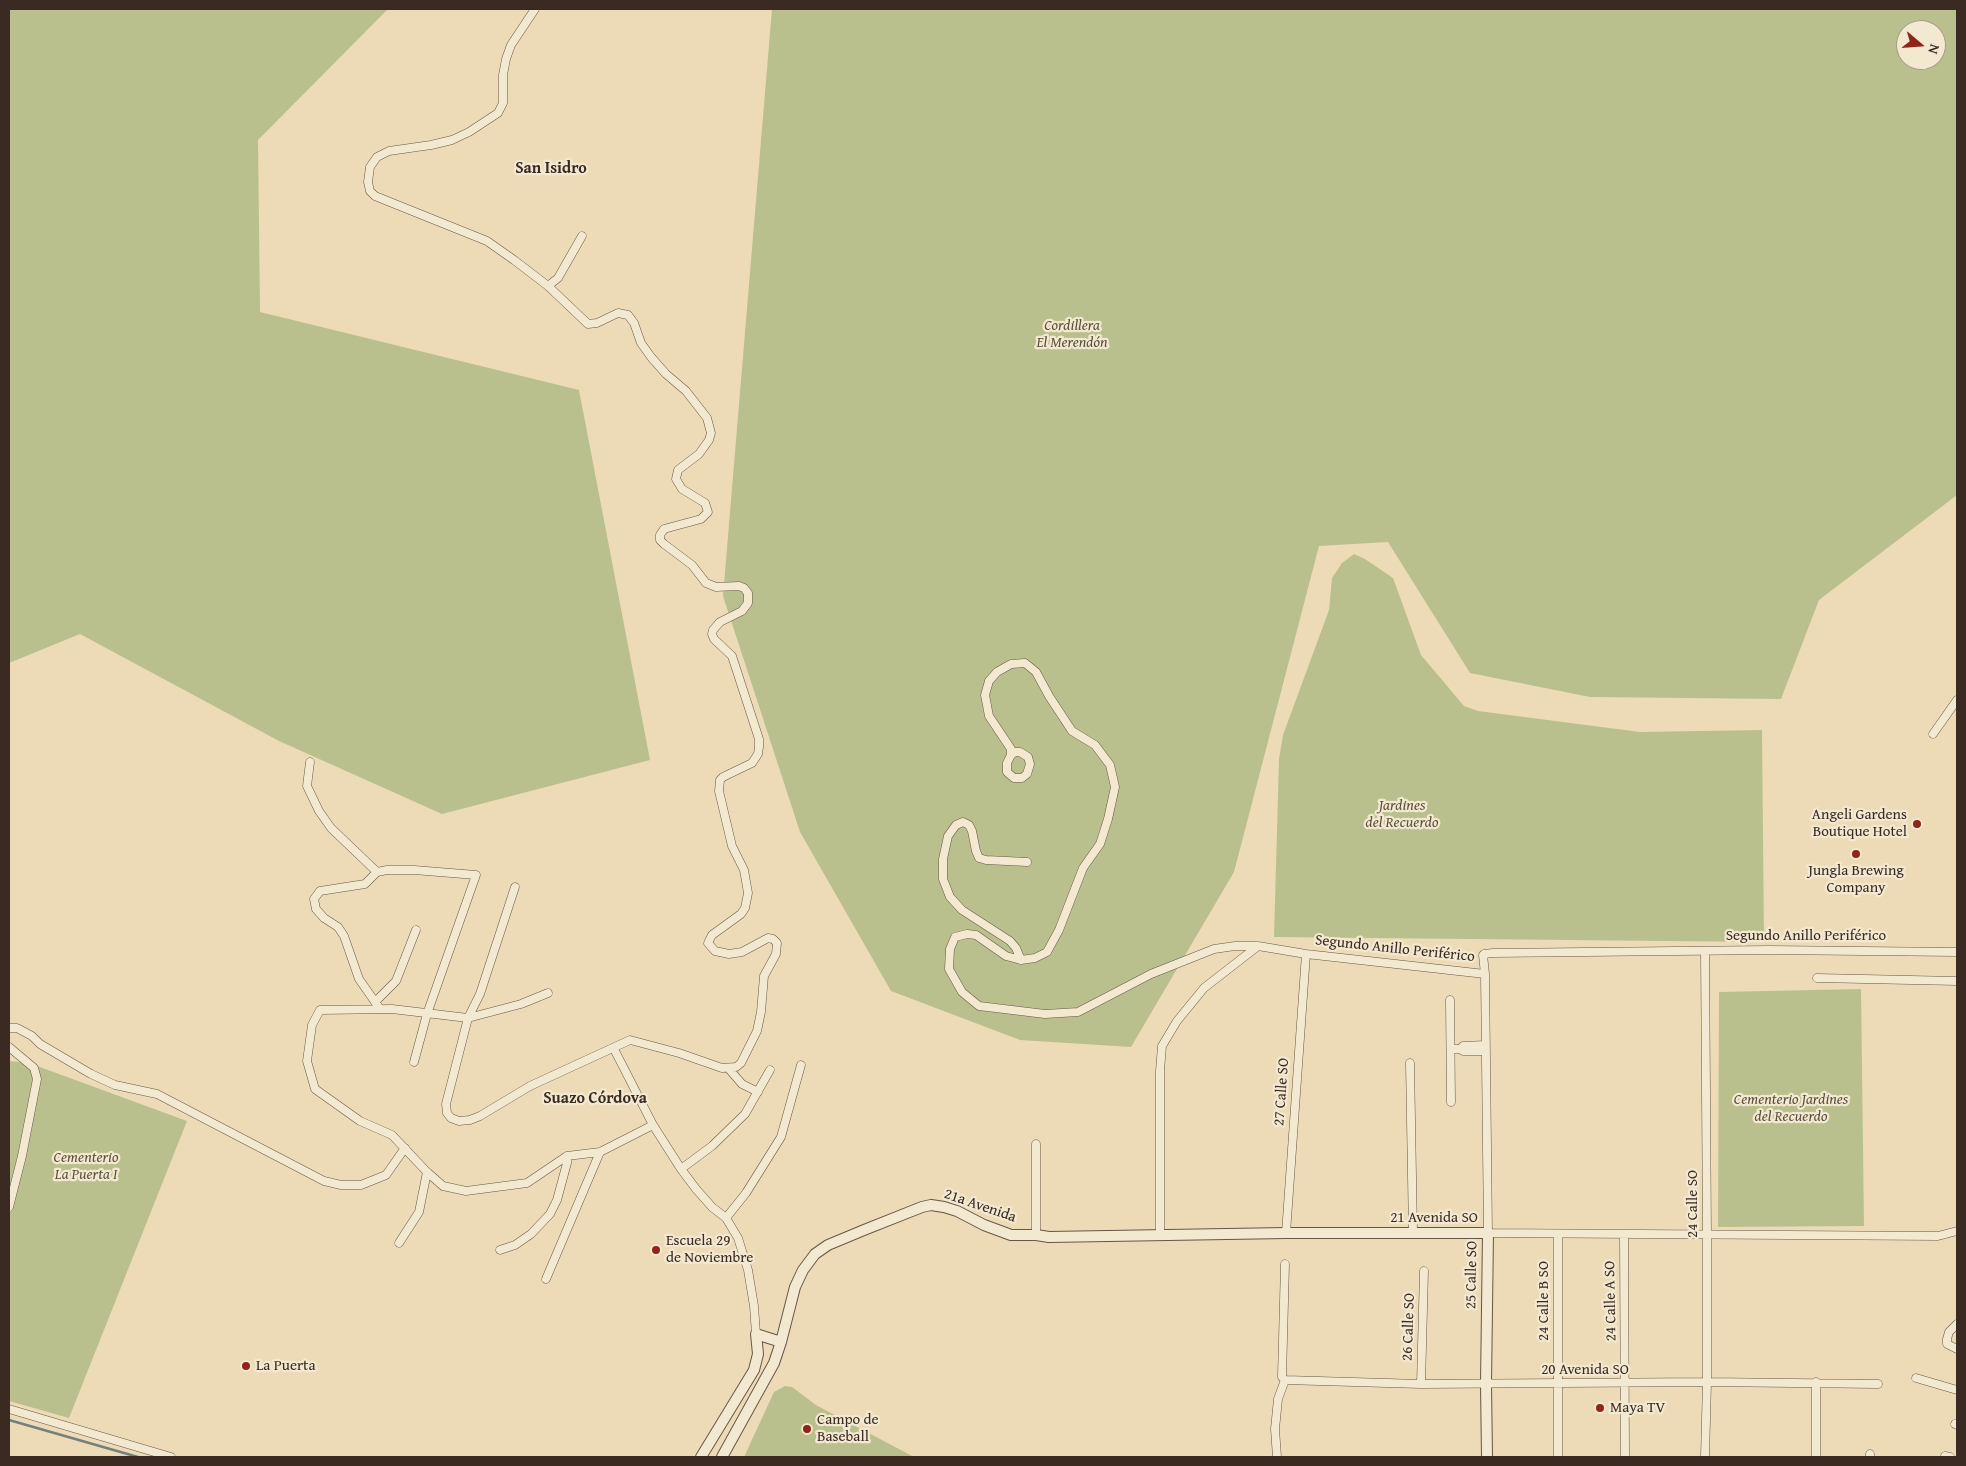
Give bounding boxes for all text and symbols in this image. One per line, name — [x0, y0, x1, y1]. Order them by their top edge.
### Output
north arrow — [1896, 20, 1946, 70]
text: N — [1923, 42, 1945, 57]
district label: San Isidro — [515, 159, 587, 179]
park label: Cordillera El Merendón — [1036, 317, 1108, 352]
park label: Jardines del Recuerdo — [1366, 797, 1438, 832]
place label: Angeli Gardens Boutique Hotel — [1812, 806, 1907, 841]
marker: Angeli Gardens Boutique Hotel — [1911, 818, 1923, 830]
marker: Jungla Brewing Company — [1850, 848, 1862, 860]
place label: Jungla Brewing Company — [1808, 862, 1904, 897]
street label: Segundo Anillo Periférico — [1726, 927, 1886, 945]
street label: Segundo Anillo Periférico — [1314, 932, 1476, 966]
street label: 27 Calle SO — [1271, 1057, 1293, 1127]
district label: Suazo Córdova — [543, 1089, 647, 1109]
park label: Cementerio Jardines del Recuerdo — [1734, 1091, 1848, 1126]
park label: Cementerio La Puerta I — [54, 1149, 118, 1184]
street label: 24 Calle SO — [1684, 1170, 1702, 1238]
street label: 21a Avenida — [942, 1185, 1018, 1227]
street label: 21 Avenida SO — [1390, 1209, 1478, 1227]
place label: Escuela 29 de Noviembre — [666, 1232, 753, 1267]
street label: 25 Calle SO — [1462, 1241, 1482, 1309]
marker: Escuela 29 de Noviembre — [650, 1244, 662, 1256]
street label: 24 Calle B SO — [1535, 1261, 1553, 1341]
street label: 24 Calle A SO — [1601, 1261, 1621, 1341]
street label: 26 Calle SO — [1399, 1293, 1419, 1361]
place label: La Puerta — [256, 1357, 315, 1375]
marker: La Puerta — [240, 1360, 252, 1372]
street label: 20 Avenida SO — [1541, 1361, 1629, 1379]
place label: Maya TV — [1610, 1399, 1665, 1417]
marker: Maya TV — [1594, 1402, 1606, 1414]
place label: Campo de Baseball — [817, 1411, 879, 1446]
marker: Campo de Baseball — [801, 1423, 813, 1435]

